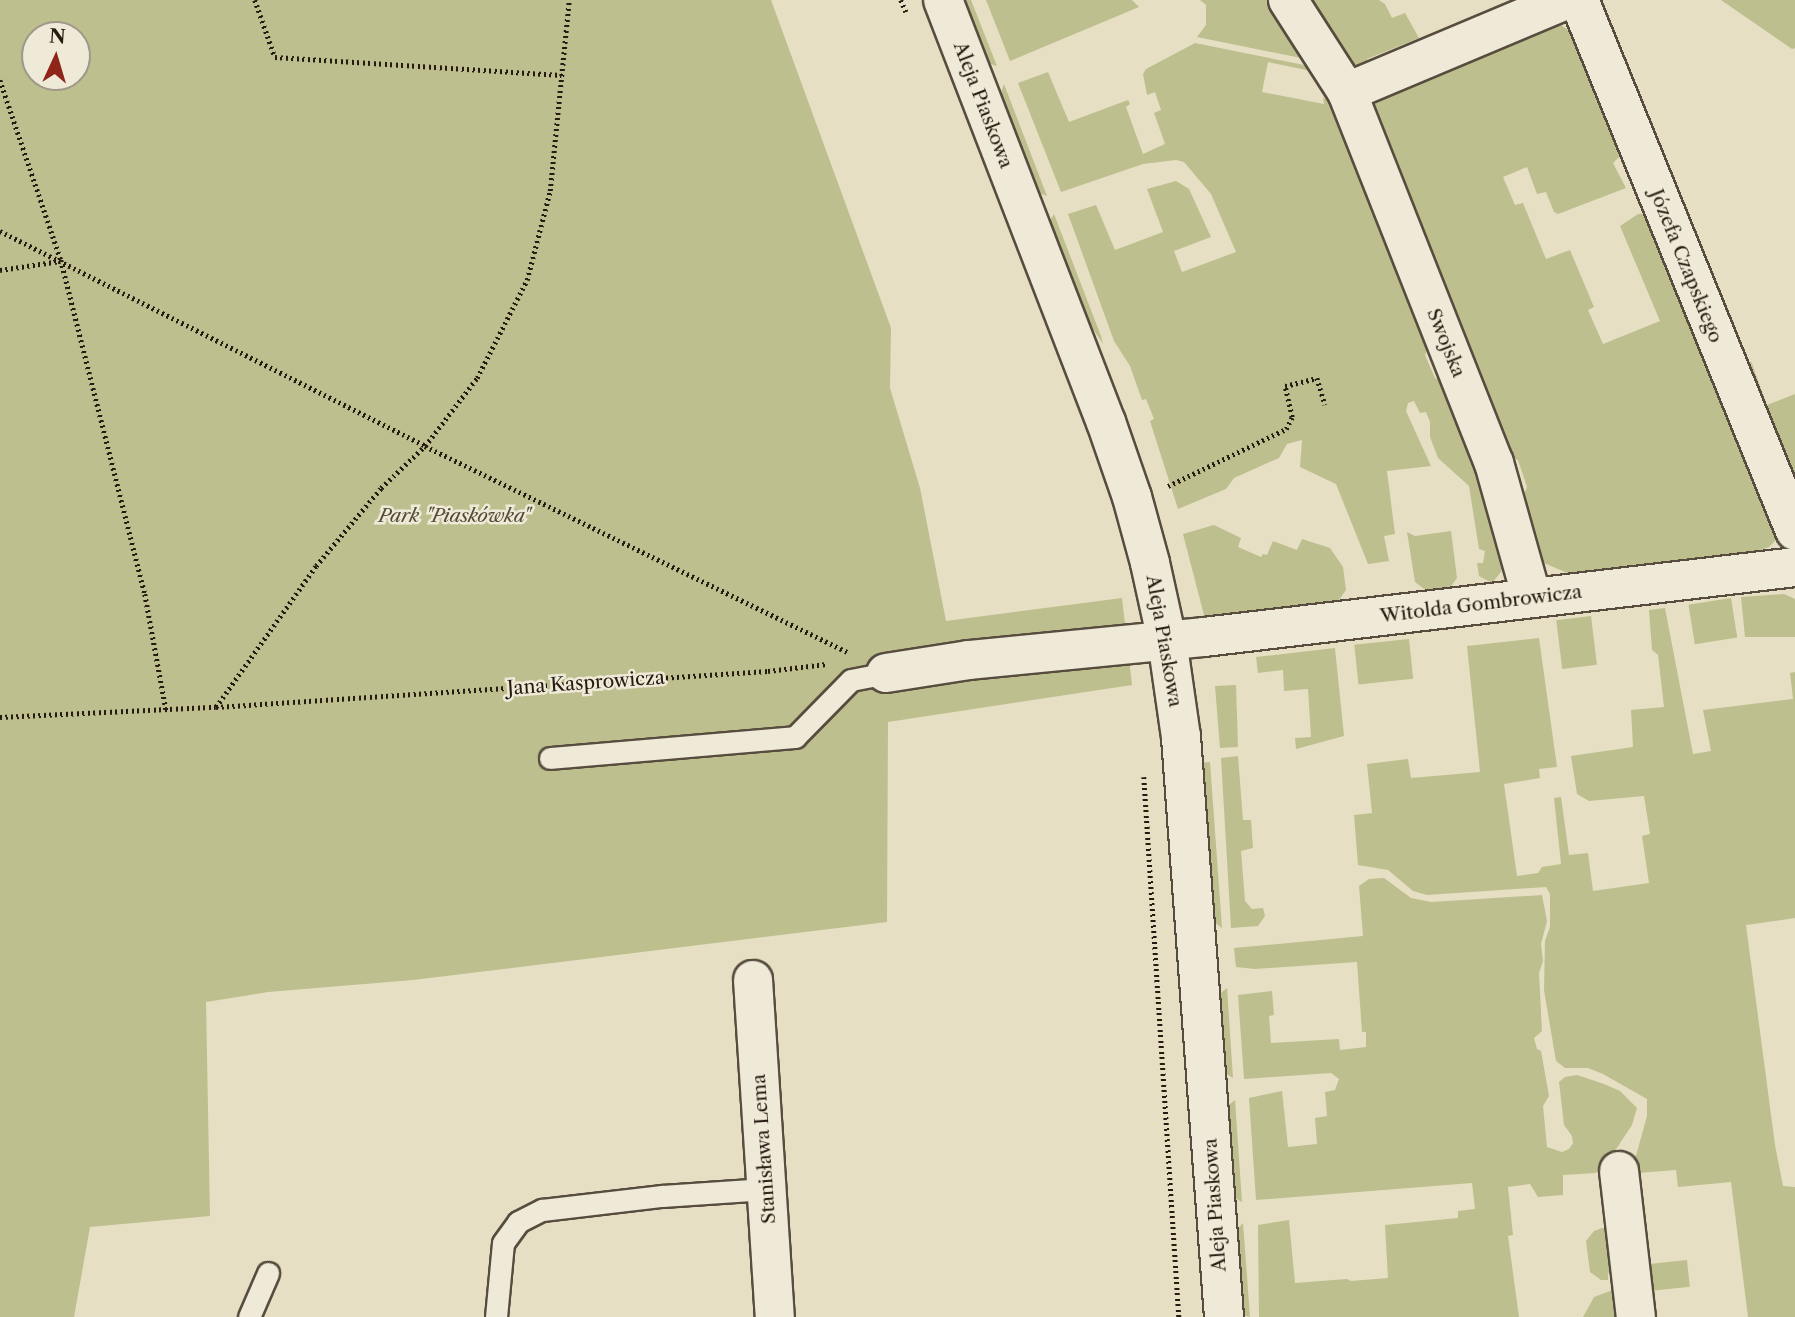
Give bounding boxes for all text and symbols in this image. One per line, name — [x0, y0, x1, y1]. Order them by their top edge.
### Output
north arrow — [21, 21, 91, 91]
text: N — [48, 24, 66, 49]
street label: Aleja Piaskowa — [948, 38, 1018, 172]
street label: Józefa Czapskiego — [1645, 186, 1727, 346]
street label: Swojska — [1422, 305, 1470, 381]
park label: Park "Piaskówka" — [378, 505, 530, 527]
street label: Aleja Piaskowa — [1141, 573, 1187, 709]
street label: Witolda Gombrowicza — [1379, 580, 1583, 628]
street label: Jana Kasprowicza — [506, 666, 666, 700]
street label: Stanisława Lema — [747, 1073, 781, 1225]
street label: Aleja Piaskowa — [1199, 1137, 1231, 1273]

